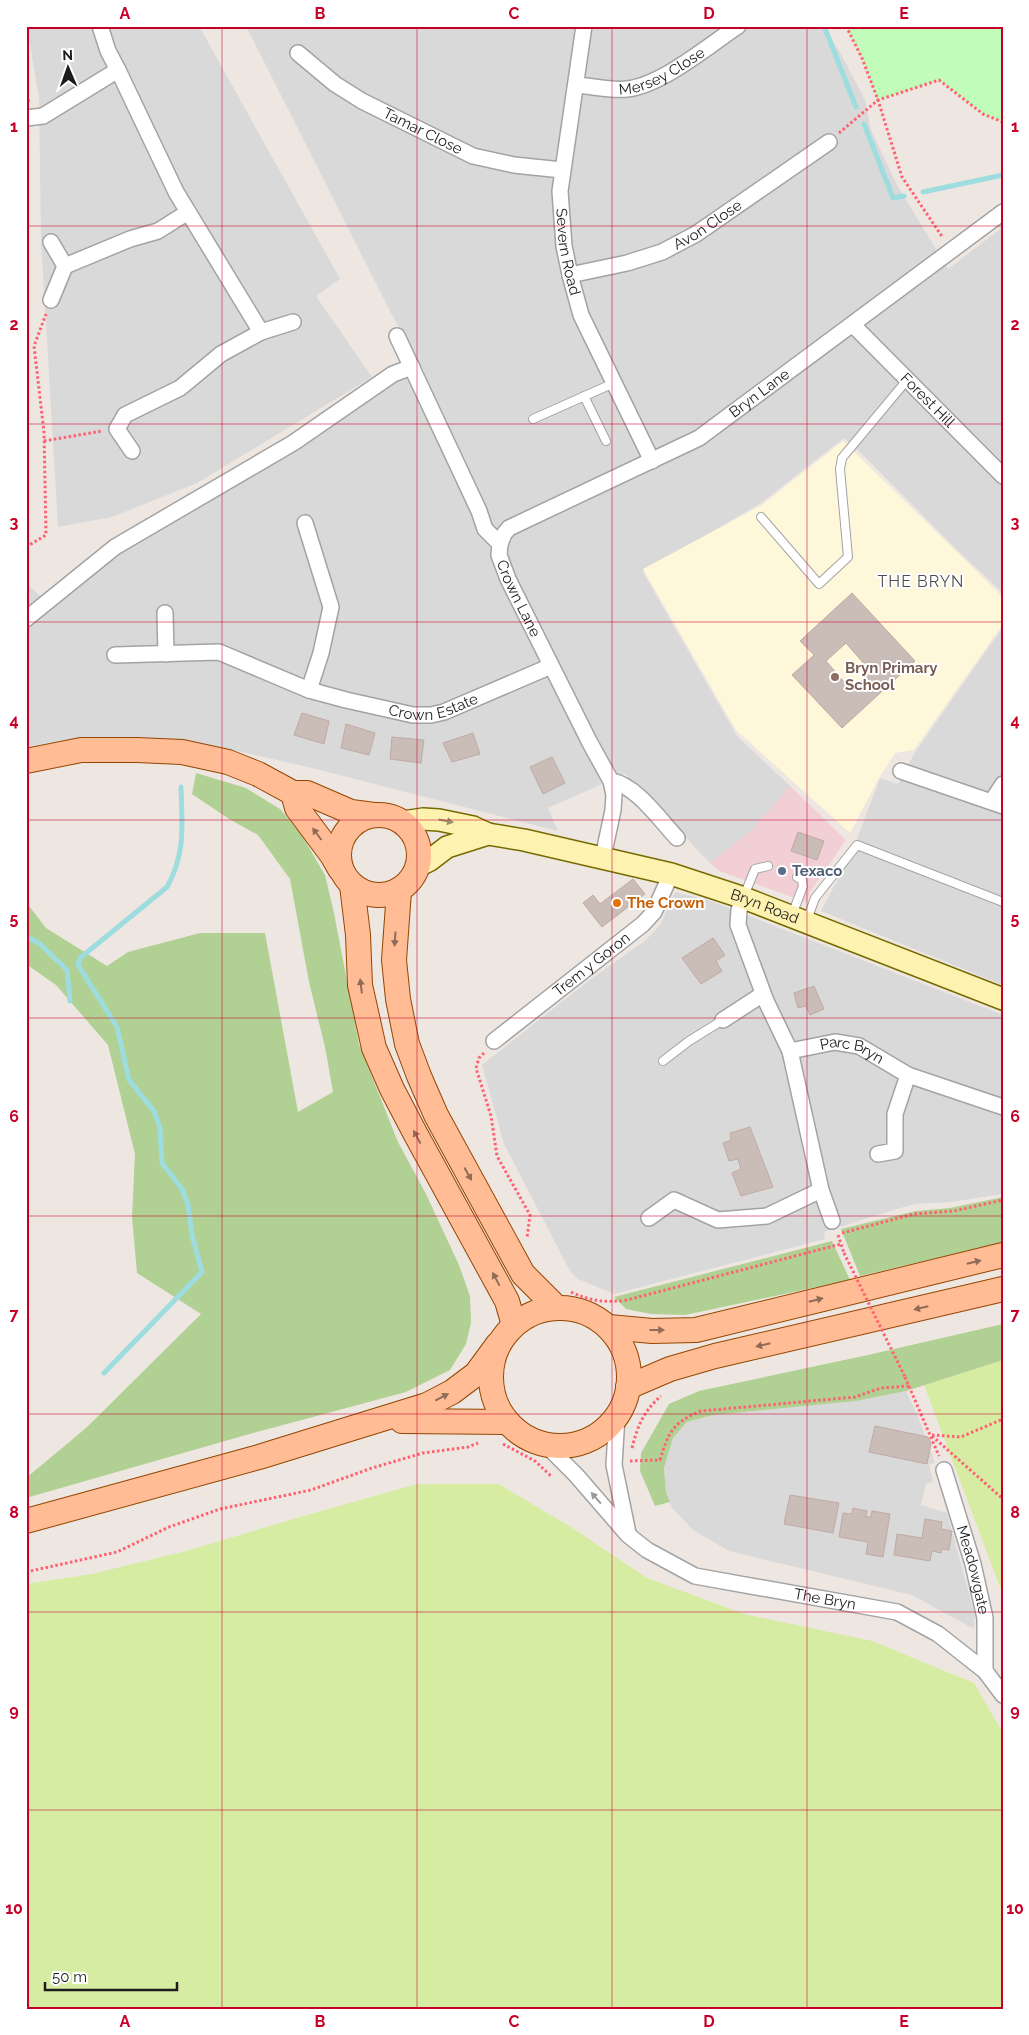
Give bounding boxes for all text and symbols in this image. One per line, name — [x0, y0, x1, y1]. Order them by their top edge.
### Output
text: A — [120, 4, 131, 23]
text: B — [315, 4, 326, 23]
text: C — [509, 4, 520, 23]
text: D — [703, 4, 715, 23]
text: E — [899, 4, 909, 23]
north arrow — [42, 42, 92, 92]
street label: Mersey Close — [618, 43, 708, 99]
text: N — [62, 47, 73, 63]
street label: Tamar Close — [380, 104, 465, 158]
text: 1 — [10, 117, 18, 136]
text: 1 — [1011, 117, 1019, 136]
street label: Avon Close — [670, 196, 745, 253]
street label: Severn Road — [552, 207, 584, 297]
text: 2 — [9, 315, 19, 334]
text: 2 — [1010, 315, 1020, 334]
street label: Bryn Lane — [726, 365, 793, 421]
street label: Forest Hill — [897, 369, 959, 432]
text: 3 — [10, 513, 19, 532]
text: 3 — [1011, 513, 1020, 532]
street label: Crown Lane — [493, 557, 545, 640]
district label: THE BRYN — [878, 572, 964, 591]
place label: Bryn Primary School — [845, 659, 938, 694]
marker: Bryn Primary School — [829, 671, 841, 683]
street label: Crown Estate — [387, 689, 481, 724]
text: 4 — [9, 711, 19, 730]
text: 4 — [1010, 711, 1020, 730]
one-way arrow — [439, 818, 455, 826]
one-way arrow — [312, 827, 322, 841]
place label: Texaco — [792, 862, 842, 880]
marker: Texaco — [776, 865, 788, 877]
street label: Bryn Road — [728, 885, 802, 928]
place label: The Crown — [627, 894, 704, 912]
marker: The Crown — [611, 897, 623, 909]
text: 5 — [10, 909, 19, 928]
text: 5 — [1011, 909, 1020, 928]
street label: Trem y Goron — [549, 929, 634, 1000]
one-way arrow — [391, 931, 399, 947]
one-way arrow — [357, 978, 365, 994]
street label: Parc Bryn — [818, 1033, 887, 1068]
text: 6 — [9, 1107, 19, 1126]
text: 6 — [1010, 1107, 1020, 1126]
one-way arrow — [413, 1130, 421, 1145]
one-way arrow — [464, 1167, 472, 1181]
one-way arrow — [966, 1258, 981, 1266]
one-way arrow — [492, 1272, 500, 1287]
one-way arrow — [808, 1296, 823, 1304]
one-way arrow — [914, 1304, 929, 1312]
text: 7 — [10, 1305, 19, 1324]
text: 7 — [1011, 1305, 1020, 1324]
one-way arrow — [649, 1326, 665, 1334]
one-way arrow — [755, 1341, 770, 1349]
one-way arrow — [434, 1393, 449, 1401]
one-way arrow — [590, 1493, 602, 1505]
text: 8 — [9, 1503, 19, 1522]
text: 8 — [1010, 1503, 1020, 1522]
street label: Meadowgate — [953, 1523, 993, 1616]
street label: The Bryn — [792, 1585, 857, 1614]
text: 9 — [9, 1701, 19, 1720]
text: 9 — [1010, 1701, 1020, 1720]
text: 10 — [5, 1899, 23, 1918]
text: 10 — [1006, 1899, 1024, 1918]
scale bar — [45, 1960, 178, 1992]
text: 50 m — [52, 1968, 87, 1986]
text: A — [120, 2012, 131, 2031]
text: B — [315, 2012, 326, 2031]
text: C — [509, 2012, 520, 2031]
text: D — [703, 2012, 715, 2031]
text: E — [899, 2012, 909, 2031]

